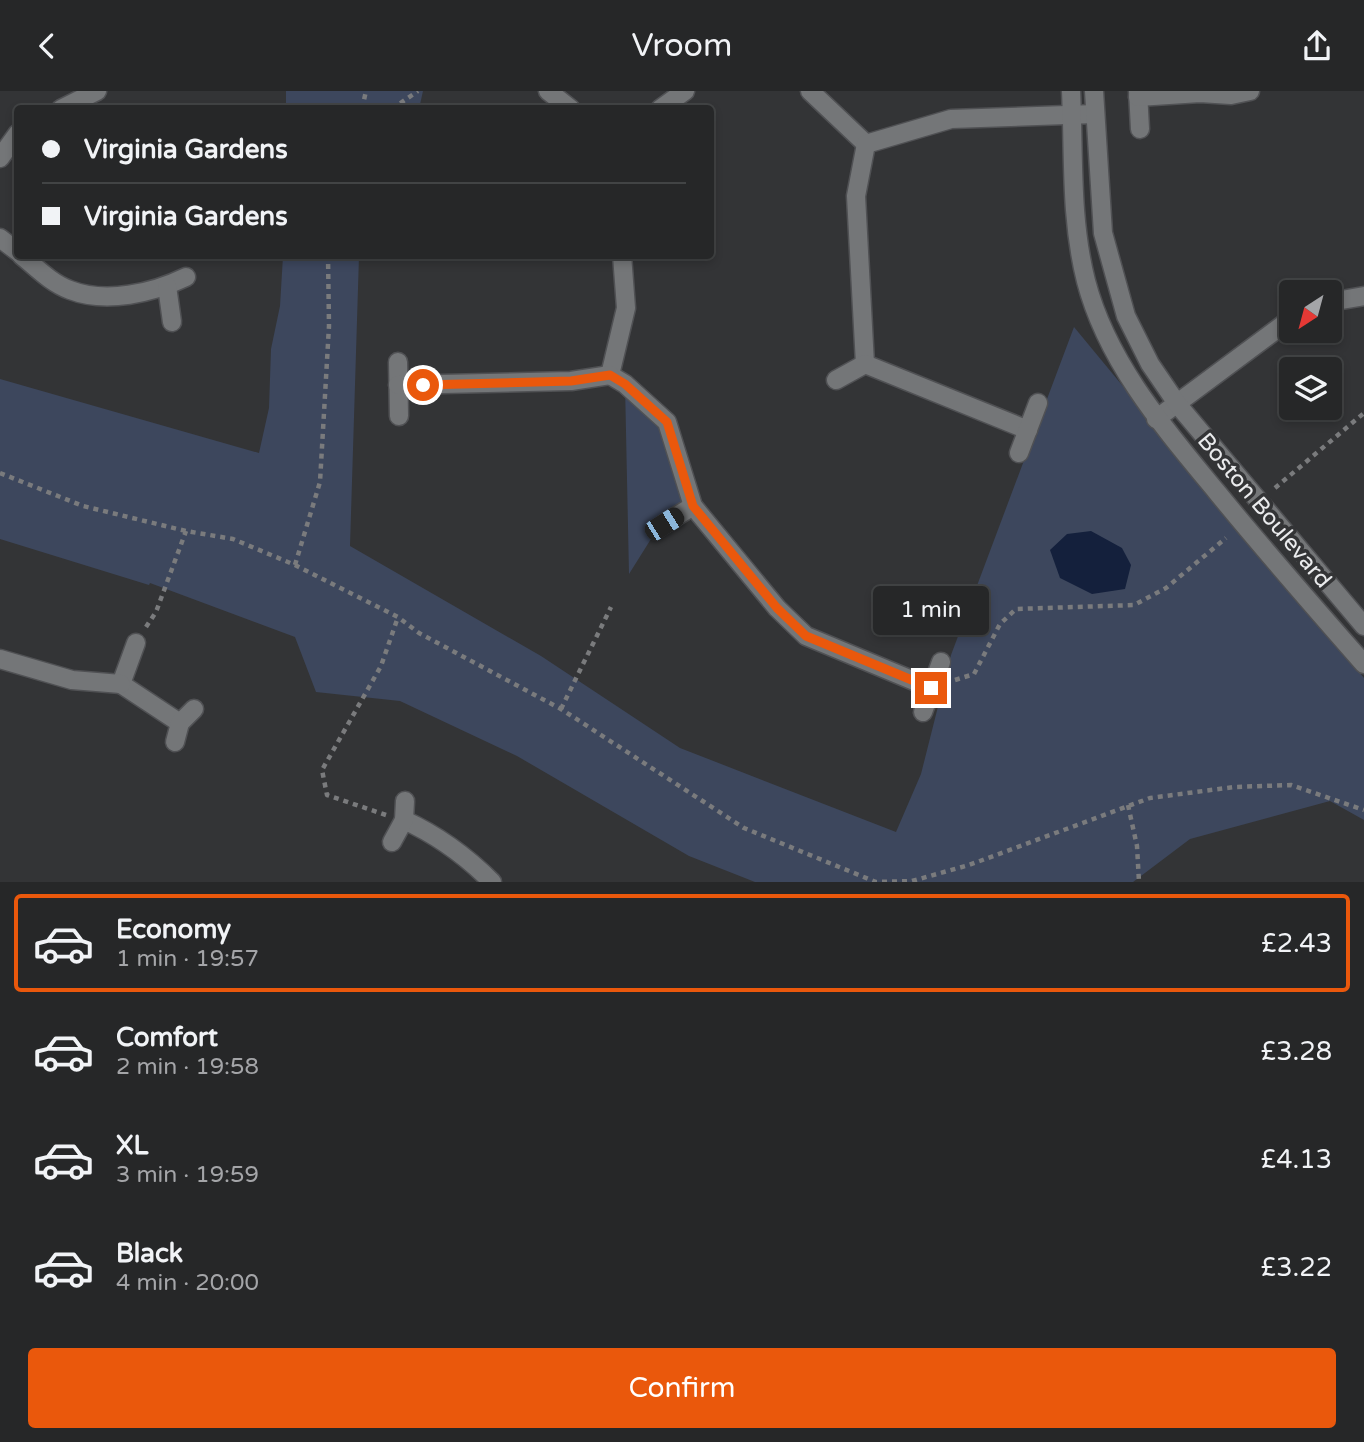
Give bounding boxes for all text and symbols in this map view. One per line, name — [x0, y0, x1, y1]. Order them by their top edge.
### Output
icon: back — [28, 27, 66, 65]
text: Vroom — [632, 27, 732, 65]
icon: share — [1298, 27, 1336, 65]
text: Virginia Gardens — [84, 134, 288, 165]
text: Virginia Gardens — [84, 201, 288, 232]
north arrow — [1279, 280, 1342, 343]
map controls — [1279, 280, 1342, 420]
button: layers — [1279, 357, 1342, 420]
route start — [407, 369, 439, 401]
street label: Boston Boulevard — [1191, 427, 1337, 594]
car — [641, 504, 688, 544]
callout: 1 min — [873, 587, 989, 635]
text: 1 min — [900, 596, 962, 624]
route end — [915, 672, 947, 704]
icon: car — [32, 912, 95, 975]
text: Economy — [116, 914, 231, 945]
text: £2.43 — [1261, 928, 1332, 959]
text: 1 min · 19:57 — [116, 945, 259, 973]
icon: car — [32, 1020, 95, 1083]
text: Comfort — [116, 1022, 218, 1053]
text: £3.28 — [1261, 1036, 1332, 1067]
text: 2 min · 19:58 — [116, 1053, 259, 1081]
icon: car — [32, 1128, 95, 1191]
text: XL — [116, 1130, 148, 1161]
text: £4.13 — [1261, 1144, 1332, 1175]
text: 3 min · 19:59 — [116, 1161, 259, 1189]
icon: car — [32, 1236, 95, 1299]
text: Black — [116, 1238, 183, 1269]
text: £3.22 — [1261, 1252, 1332, 1283]
text: 4 min · 20:00 — [116, 1269, 259, 1297]
button: Confirm — [28, 1348, 1336, 1428]

